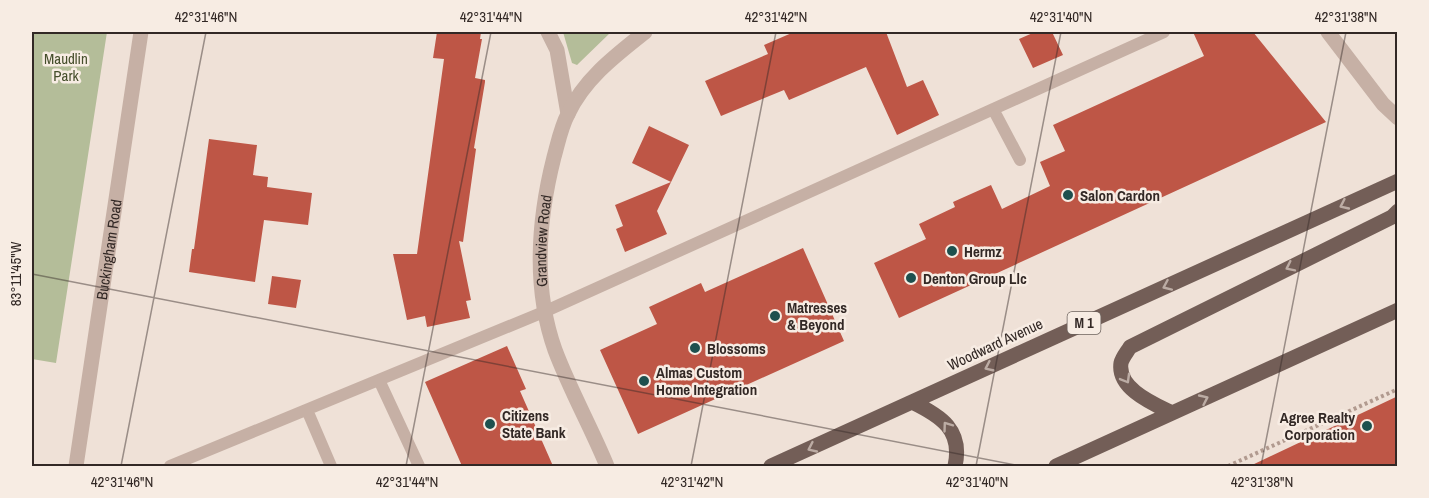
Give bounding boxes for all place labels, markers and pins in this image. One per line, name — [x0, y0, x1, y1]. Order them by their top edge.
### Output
place label: Salon Cardon — [1080, 185, 1160, 206]
marker: Salon Cardon — [1061, 188, 1075, 202]
place label: Hermz — [964, 241, 1002, 262]
marker: Hermz — [945, 244, 959, 258]
place label: Denton Group Llc — [923, 268, 1027, 289]
marker: Denton Group Llc — [904, 271, 918, 285]
place label: Matresses & Beyond — [787, 297, 847, 335]
marker: Matresses & Beyond — [768, 309, 782, 323]
place label: Blossoms — [707, 338, 766, 359]
marker: Blossoms — [688, 341, 702, 355]
place label: Almas Custom Home Integration — [656, 362, 757, 400]
marker: Almas Custom Home Integration — [637, 374, 651, 388]
place label: Citizens State Bank — [502, 405, 566, 443]
place label: Agree Realty Corporation — [1280, 407, 1355, 445]
marker: Citizens State Bank — [483, 417, 497, 431]
marker: Agree Realty Corporation — [1360, 419, 1374, 433]

